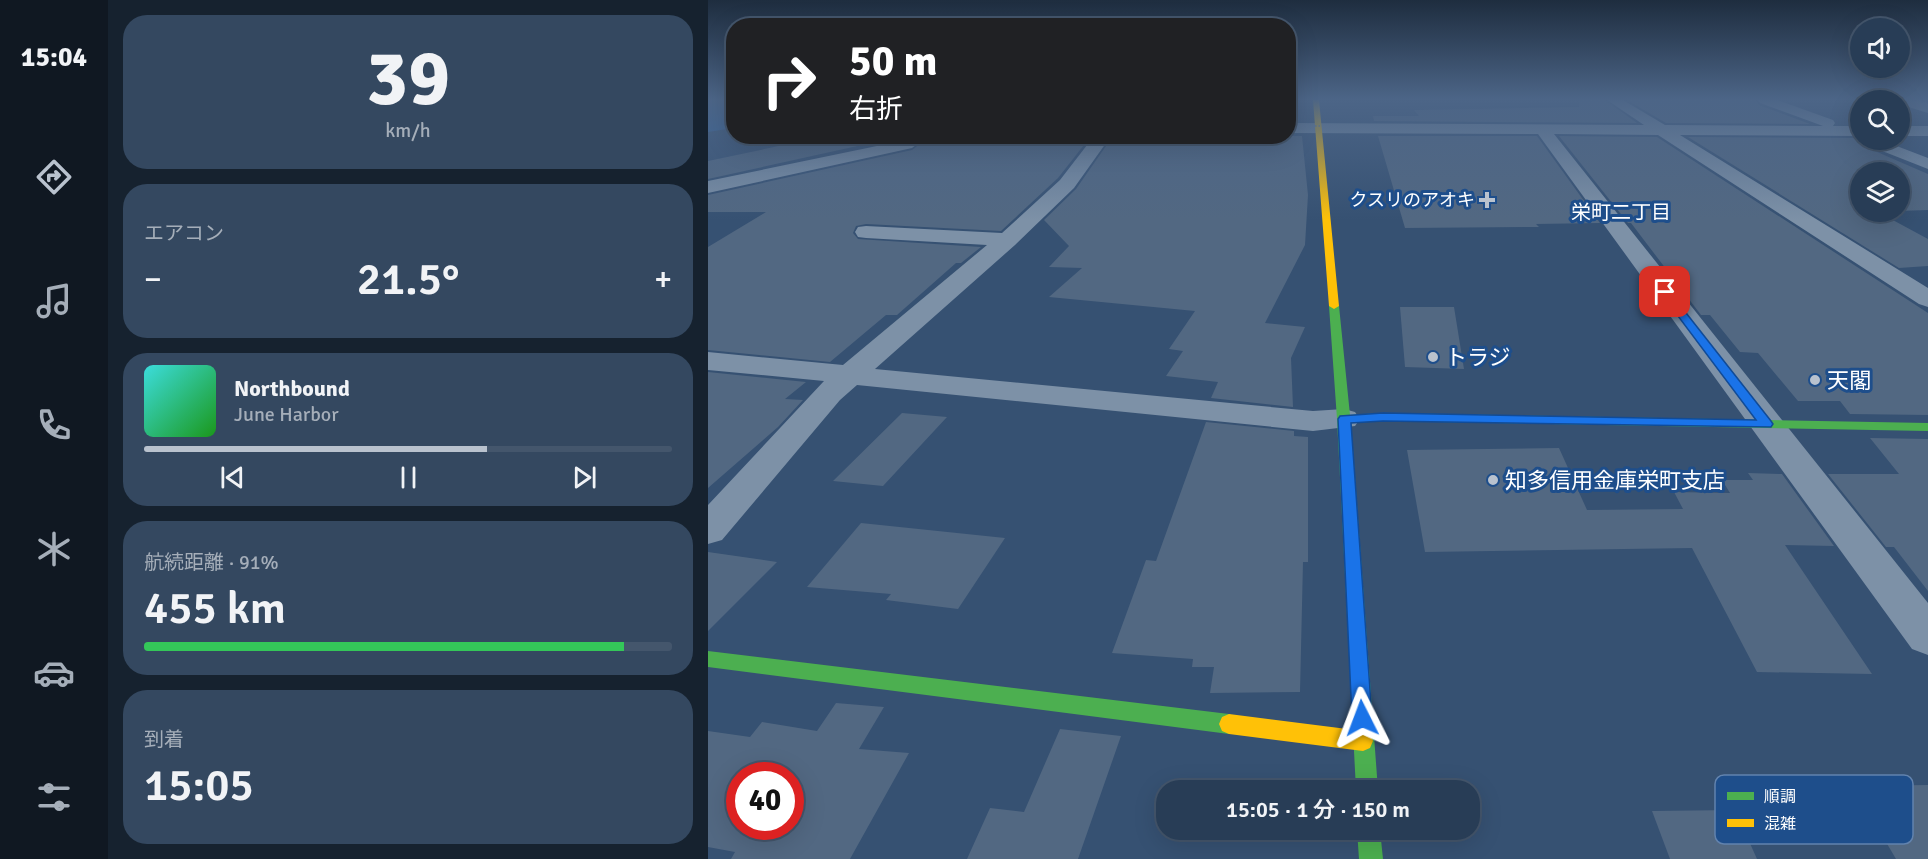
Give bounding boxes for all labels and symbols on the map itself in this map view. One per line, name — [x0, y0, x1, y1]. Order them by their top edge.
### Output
place label: クスリのアオキ — [1350, 189, 1475, 211]
marker: クスリのアオキ — [1480, 193, 1494, 207]
district label: 栄町二丁目 — [1571, 200, 1671, 225]
pin — [1639, 266, 1690, 317]
place label: トラジ — [1445, 344, 1511, 371]
marker: トラジ — [1426, 350, 1440, 364]
place label: 天閣 — [1827, 367, 1871, 394]
marker: 天閣 — [1808, 373, 1822, 387]
place label: 知多信用金庫栄町支店 — [1505, 467, 1725, 494]
marker: 知多信用金庫栄町支店 — [1486, 473, 1500, 487]
position arrow — [1330, 686, 1394, 750]
speed limit sign: 40 — [726, 762, 804, 840]
legend — [1715, 775, 1913, 844]
text: 順調 — [1764, 787, 1796, 807]
text: 混雑 — [1764, 814, 1796, 834]

